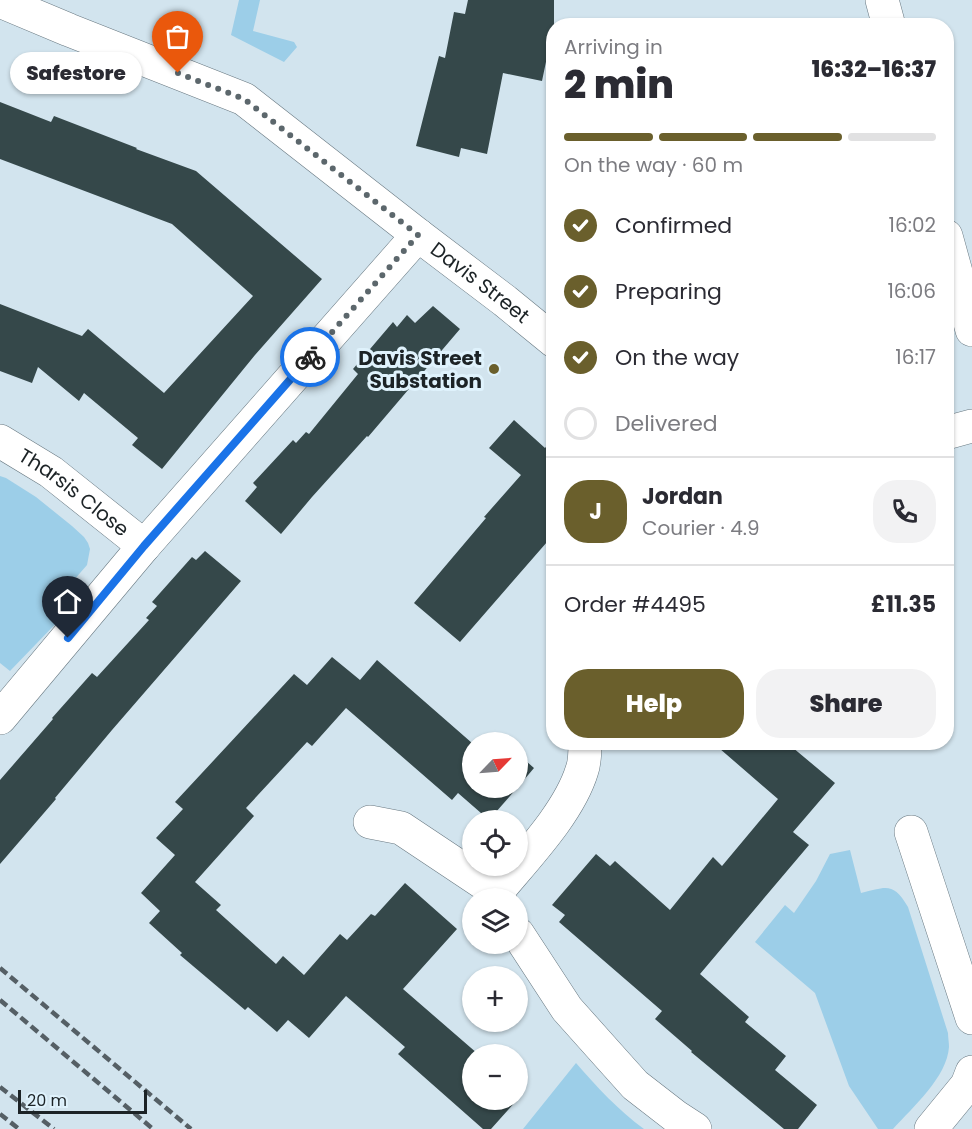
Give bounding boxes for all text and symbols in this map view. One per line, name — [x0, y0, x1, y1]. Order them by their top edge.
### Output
pin — [152, 11, 203, 73]
icon: bag — [161, 20, 194, 53]
text: Arriving in — [564, 33, 663, 61]
callout: Safestore — [10, 52, 142, 94]
text: 16:32–16:37 — [812, 54, 936, 85]
text: 2 min — [564, 57, 674, 112]
text: Safestore — [26, 59, 126, 87]
text: On the way · 60 m — [564, 151, 743, 179]
icon: check — [564, 209, 597, 242]
text: Confirmed — [615, 210, 732, 241]
text: 16:02 — [889, 211, 936, 239]
street label: Davis Street — [425, 235, 536, 330]
icon: check — [564, 275, 597, 308]
text: Preparing — [615, 276, 722, 307]
text: 16:06 — [887, 277, 936, 305]
courier — [280, 327, 340, 387]
icon: bike — [294, 341, 327, 374]
icon: check — [564, 341, 597, 374]
text: On the way — [615, 342, 739, 373]
text: 16:17 — [895, 343, 936, 371]
place label: Davis Street Substation — [358, 344, 482, 395]
marker: Davis Street Substation — [487, 362, 501, 376]
text: Delivered — [615, 408, 718, 439]
street label: Tharsis Close — [13, 442, 135, 543]
button: phone — [873, 480, 936, 543]
text: Jordan — [642, 481, 723, 512]
text: J — [589, 496, 602, 527]
text: Courier · 4.9 — [642, 514, 760, 542]
pin — [42, 576, 93, 638]
icon: home — [51, 585, 84, 618]
text: Order #4495 — [564, 589, 706, 620]
text: £11.35 — [871, 589, 936, 620]
button: Help — [564, 669, 744, 738]
button: Share — [756, 669, 936, 738]
north arrow — [462, 732, 528, 798]
map controls — [462, 732, 528, 1110]
button: locate — [462, 810, 528, 876]
button: layers — [462, 888, 528, 954]
button: + — [462, 966, 528, 1032]
button: − — [462, 1044, 528, 1110]
scale bar — [18, 1087, 147, 1114]
text: 20 m — [27, 1089, 67, 1112]

